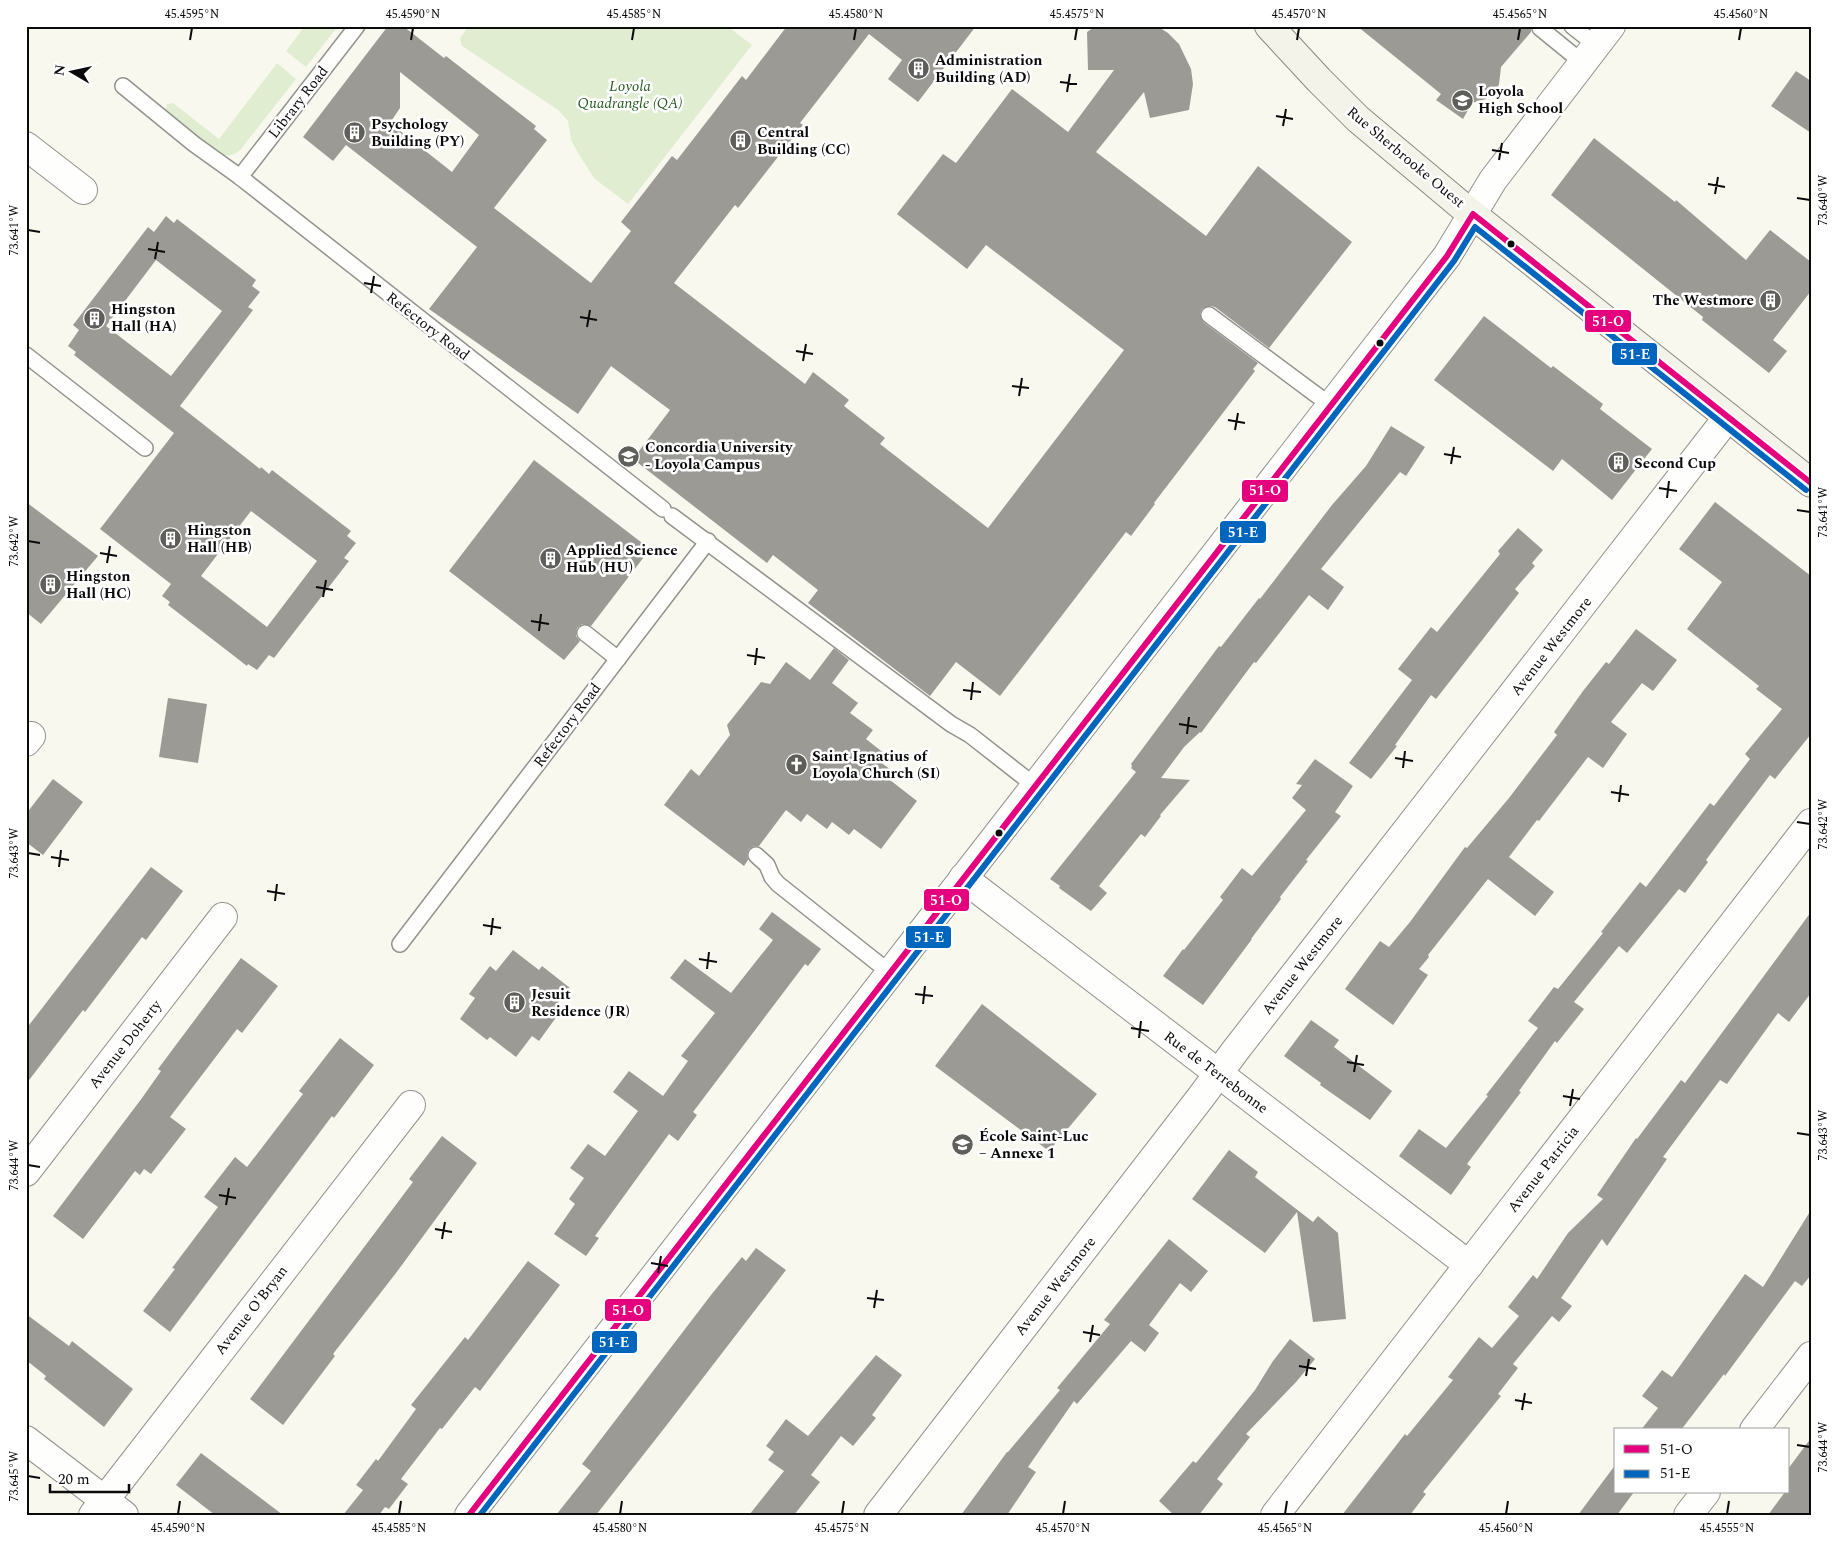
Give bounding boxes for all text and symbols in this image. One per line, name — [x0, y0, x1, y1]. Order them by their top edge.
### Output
text: 45.4595°N — [165, 5, 219, 24]
text: 45.4590°N — [386, 5, 440, 24]
text: 45.4585°N — [607, 5, 661, 24]
text: 45.4580°N — [829, 5, 883, 24]
text: 45.4575°N — [1050, 5, 1104, 24]
text: 45.4570°N — [1272, 5, 1326, 24]
text: 45.4565°N — [1493, 5, 1547, 24]
text: 45.4560°N — [1714, 5, 1768, 24]
north arrow — [48, 48, 98, 98]
place label: Administration Building (AD) — [935, 49, 1043, 89]
building icon: Administration Building (AD) — [907, 57, 931, 81]
street label: Library Road — [263, 61, 334, 144]
text: N — [48, 63, 71, 77]
park label: Loyola Quadrangle (QA) — [578, 75, 682, 115]
place label: Loyola High School — [1478, 80, 1563, 120]
school or university icon: Loyola High School — [1450, 88, 1474, 112]
street label: Rue Sherbrooke Ouest — [1341, 101, 1470, 214]
place label: Psychology Building (PY) — [371, 113, 464, 153]
building icon: Psychology Building (PY) — [343, 121, 367, 145]
place label: Central Building (CC) — [757, 121, 850, 161]
building icon: Central Building (CC) — [729, 129, 753, 153]
text: 73.640°W — [1814, 174, 1833, 225]
text: 73.641°W — [5, 204, 24, 255]
unlabelled marker — [1506, 239, 1516, 249]
street label: Refectory Road — [381, 286, 475, 367]
building icon: The Westmore — [1758, 288, 1782, 312]
place label: The Westmore — [1653, 289, 1754, 312]
place label: Hingston Hall (HA) — [111, 298, 177, 338]
building icon: Hingston Hall (HA) — [83, 306, 107, 330]
line badge: 51-O — [1584, 309, 1632, 333]
text: 51-O — [1592, 311, 1624, 332]
unlabelled marker — [1375, 338, 1385, 348]
line badge: 51-E — [1611, 342, 1658, 366]
text: 51-E — [1620, 344, 1650, 365]
place label: Concordia University - Loyola Campus — [645, 436, 793, 476]
school or university icon: Concordia University - Loyola Campus — [617, 444, 641, 468]
building icon: Second Cup — [1606, 451, 1630, 475]
place label: Second Cup — [1634, 452, 1716, 475]
line badge: 51-O — [1241, 479, 1289, 503]
text: 51-O — [1249, 480, 1281, 501]
text: 73.641°W — [1814, 486, 1833, 537]
text: 73.642°W — [5, 515, 24, 566]
place label: Hingston Hall (HB) — [187, 519, 252, 559]
line badge: 51-E — [1219, 520, 1267, 544]
text: 51-E — [1228, 522, 1258, 543]
building icon: Hingston Hall (HB) — [159, 527, 183, 551]
place label: Applied Science Hub (HU) — [566, 539, 678, 579]
building icon: Applied Science Hub (HU) — [538, 547, 562, 571]
place label: Hingston Hall (HC) — [66, 565, 131, 605]
building icon: Hingston Hall (HC) — [38, 573, 62, 597]
street label: Avenue Westmore — [1505, 592, 1598, 701]
street label: Refectory Road — [528, 678, 607, 773]
place label: Saint Ignatius of Loyola Church (SI) — [812, 745, 940, 785]
church icon: Saint Ignatius of Loyola Church (SI) — [784, 753, 808, 777]
text: 73.642°W — [1814, 798, 1833, 849]
text: 73.643°W — [5, 827, 24, 878]
unlabelled marker — [994, 828, 1004, 838]
line badge: 51-O — [923, 888, 970, 912]
text: 51-O — [930, 890, 962, 911]
street label: Avenue Westmore — [1256, 911, 1349, 1020]
line badge: 51-E — [905, 925, 952, 949]
text: 51-E — [914, 927, 944, 948]
place label: Jesuit Residence (JR) — [531, 983, 630, 1023]
building icon: Jesuit Residence (JR) — [503, 991, 527, 1015]
street label: Avenue Doherty — [83, 994, 168, 1094]
street label: Rue de Terrebonne — [1159, 1025, 1273, 1119]
text: 73.643°W — [1814, 1109, 1833, 1160]
street label: Avenue Patricia — [1502, 1120, 1585, 1218]
place label: École Saint-Luc – Annexe 1 — [979, 1125, 1088, 1165]
school or university icon: École Saint-Luc – Annexe 1 — [951, 1133, 975, 1157]
text: 73.644°W — [5, 1139, 24, 1190]
street label: Avenue Westmore — [1009, 1232, 1102, 1341]
street label: Avenue O'Bryan — [209, 1260, 294, 1360]
line badge: 51-O — [604, 1298, 652, 1322]
text: 51-O — [612, 1300, 644, 1321]
line badge: 51-E — [591, 1330, 638, 1354]
text: 51-E — [599, 1332, 629, 1353]
text: 73.644°W — [1814, 1421, 1833, 1472]
legend — [1614, 1428, 1790, 1494]
text: 51-O — [1660, 1438, 1693, 1461]
text: 73.645°W — [5, 1450, 24, 1501]
scale bar — [50, 1461, 129, 1493]
text: 51-E — [1660, 1462, 1690, 1485]
text: 20 m — [58, 1468, 90, 1491]
text: 45.4590°N — [151, 1519, 205, 1538]
text: 45.4585°N — [372, 1519, 426, 1538]
text: 45.4580°N — [593, 1519, 647, 1538]
text: 45.4575°N — [815, 1519, 869, 1538]
text: 45.4570°N — [1036, 1519, 1090, 1538]
text: 45.4565°N — [1258, 1519, 1312, 1538]
text: 45.4560°N — [1479, 1519, 1533, 1538]
text: 45.4555°N — [1700, 1519, 1754, 1538]

